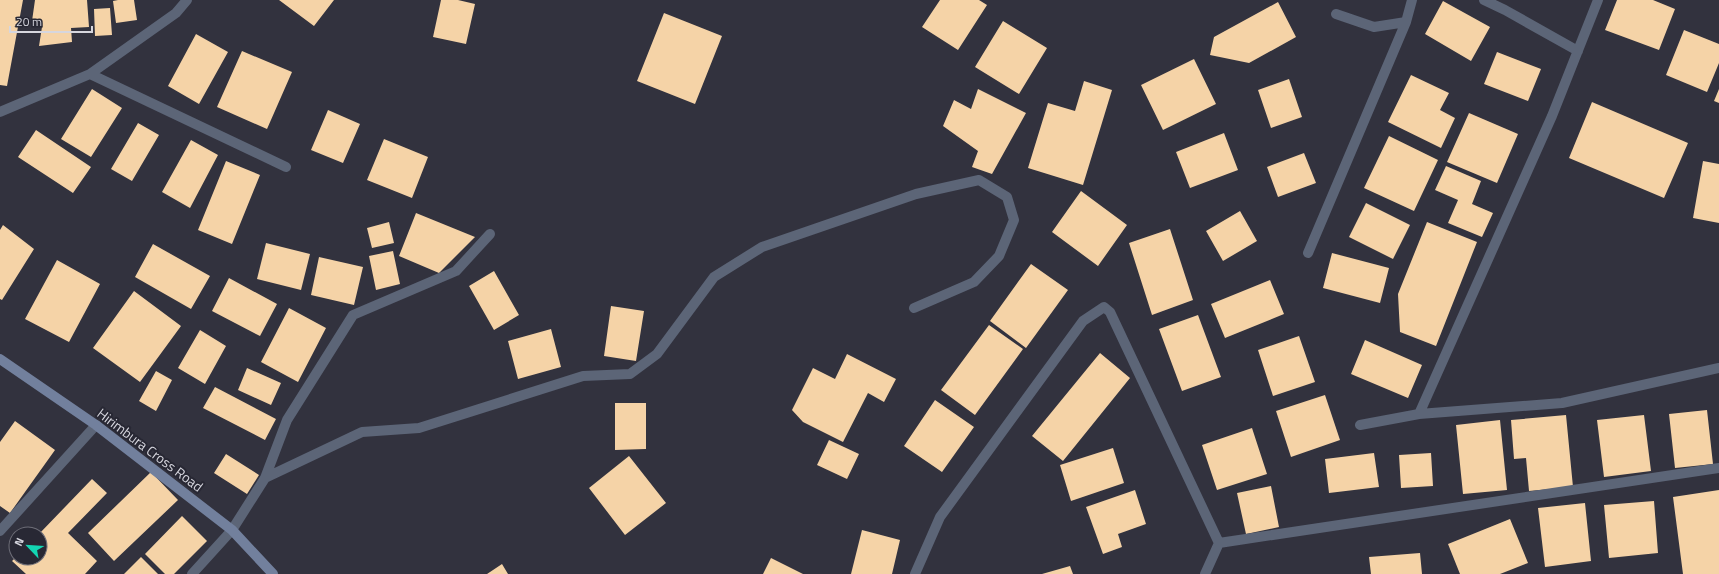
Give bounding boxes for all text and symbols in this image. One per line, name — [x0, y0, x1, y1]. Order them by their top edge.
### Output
scale bar — [10, 8, 92, 34]
text: 20 m — [16, 12, 42, 31]
street label: Hirimbura Cross Road — [93, 403, 208, 496]
north arrow — [8, 526, 48, 566]
text: N — [10, 535, 28, 549]

